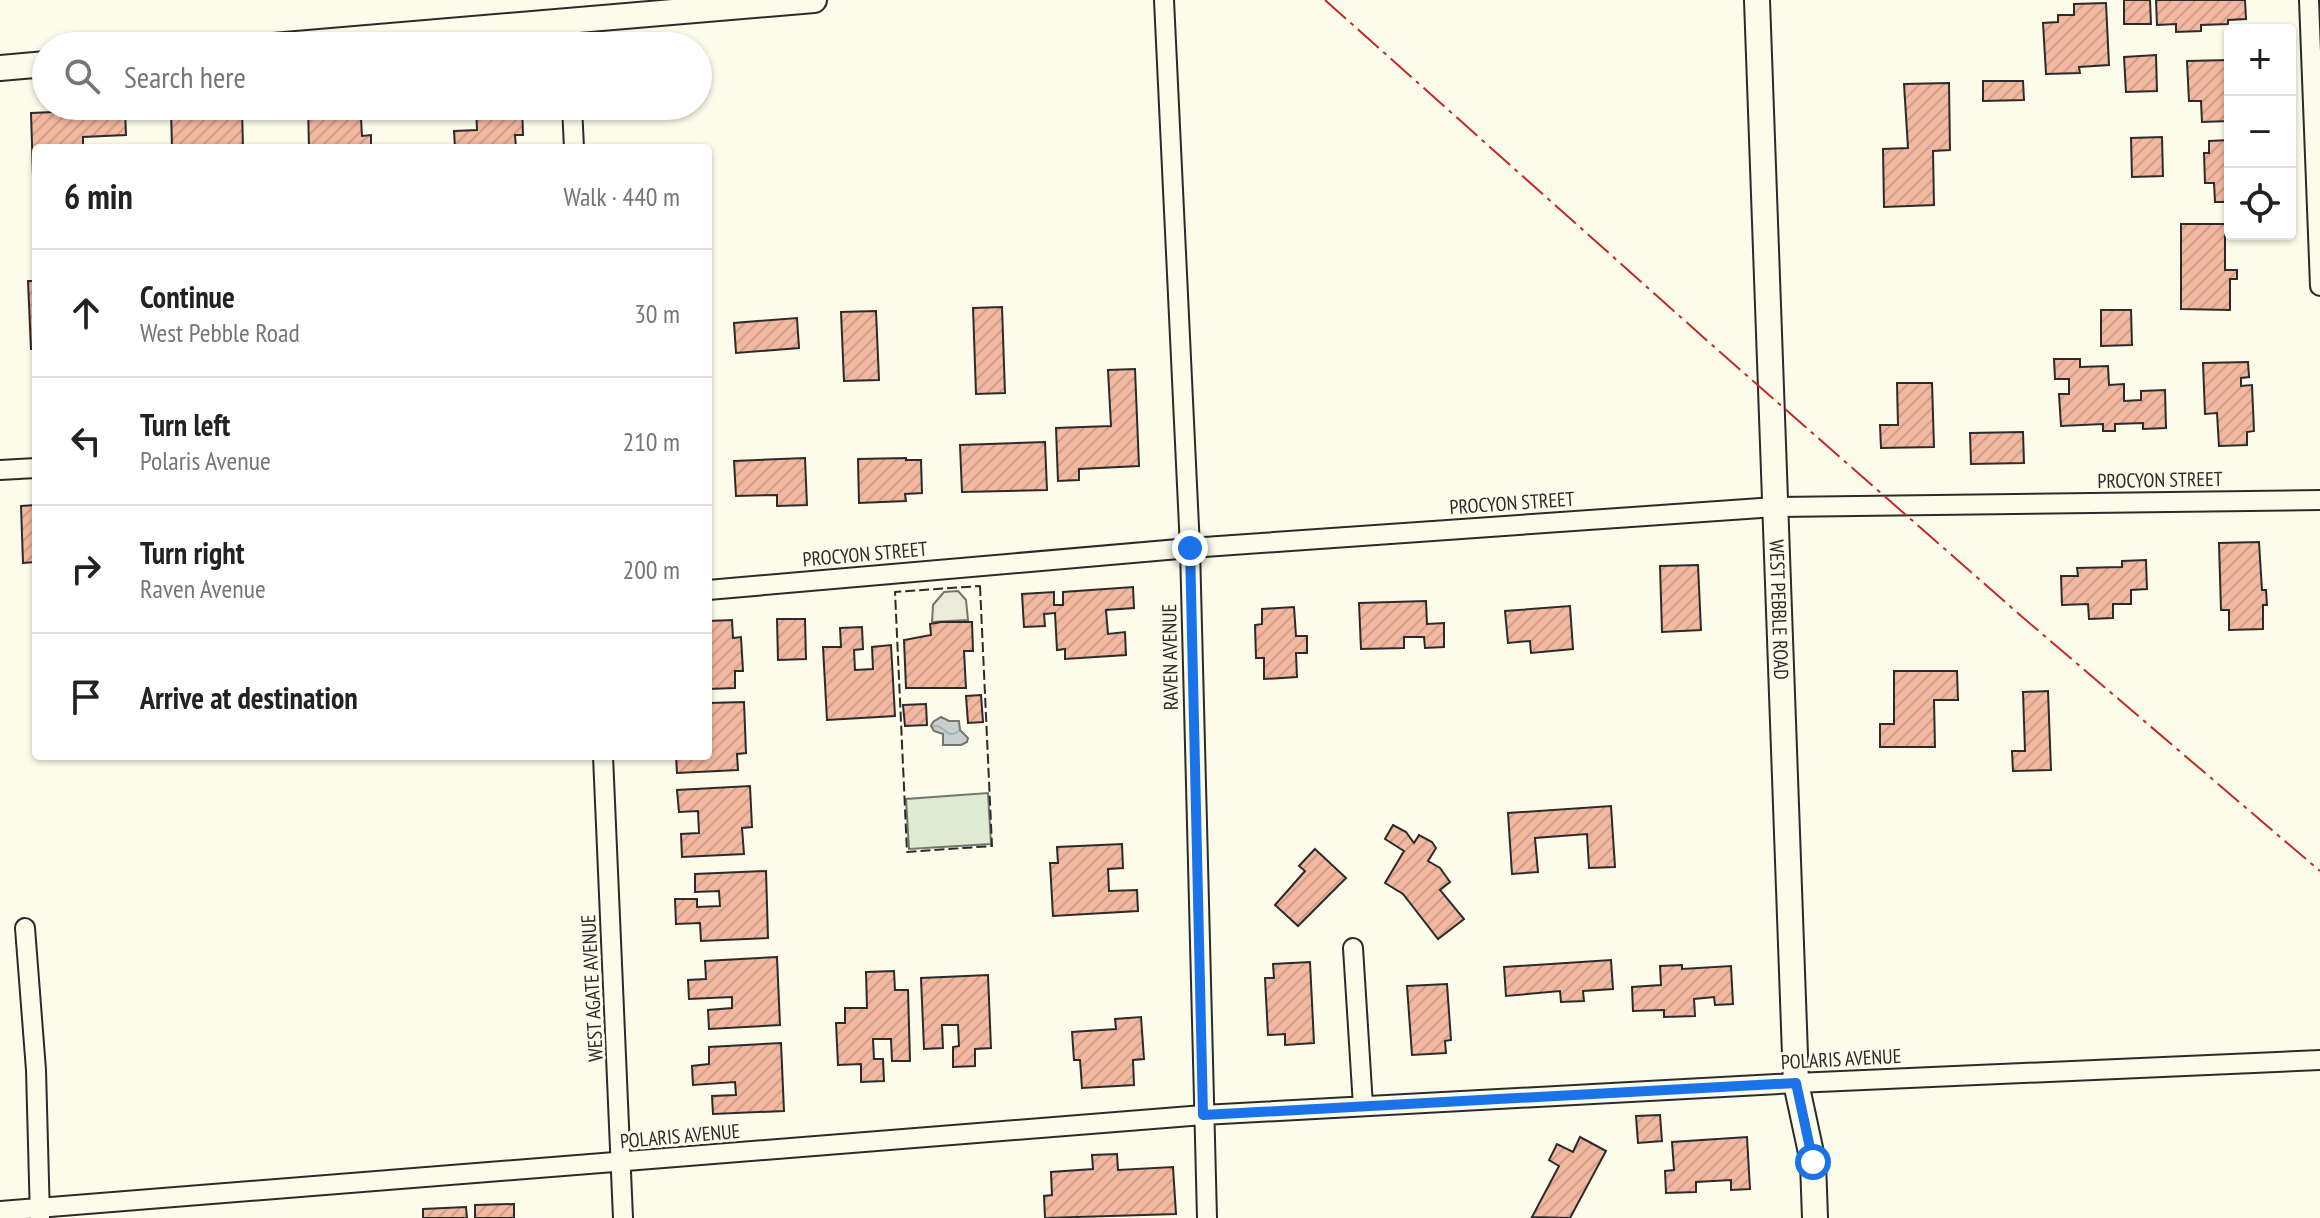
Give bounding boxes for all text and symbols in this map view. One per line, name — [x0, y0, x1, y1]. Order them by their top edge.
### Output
map controls — [2224, 24, 2296, 240]
button: + — [2224, 24, 2296, 96]
search box — [32, 32, 712, 120]
icon: search — [60, 54, 104, 98]
text: Search here — [124, 57, 246, 96]
button: − — [2224, 96, 2296, 168]
button: locate — [2224, 168, 2296, 240]
text: 6 min — [64, 174, 133, 218]
text: Walk · 440 m — [563, 180, 680, 213]
text: Continue — [140, 277, 235, 316]
icon: ahead — [64, 291, 108, 335]
text: 30 m — [634, 297, 680, 330]
text: West Pebble Road — [140, 316, 300, 349]
text: Turn left — [140, 405, 230, 444]
icon: left — [64, 419, 108, 463]
text: 210 m — [622, 425, 680, 458]
text: Polaris Avenue — [140, 444, 271, 477]
street label: PROCYON STREET — [2097, 466, 2223, 494]
street label: PROCYON STREET — [1449, 486, 1575, 520]
route end — [1172, 530, 1208, 566]
text: Turn right — [140, 533, 244, 572]
street label: PROCYON STREET — [802, 536, 929, 572]
street label: WEST PEBBLE ROAD — [1763, 539, 1794, 680]
icon: right — [64, 547, 108, 591]
text: 200 m — [622, 553, 680, 586]
text: Raven Avenue — [140, 572, 266, 605]
street label: RAVEN AVENUE — [1156, 604, 1184, 710]
icon: arrive — [64, 675, 108, 719]
text: Arrive at destination — [140, 678, 358, 717]
street label: WEST AGATE AVENUE — [575, 914, 609, 1062]
street label: POLARIS AVENUE — [1780, 1043, 1902, 1075]
street label: POLARIS AVENUE — [619, 1118, 741, 1154]
route start — [1795, 1144, 1831, 1180]

